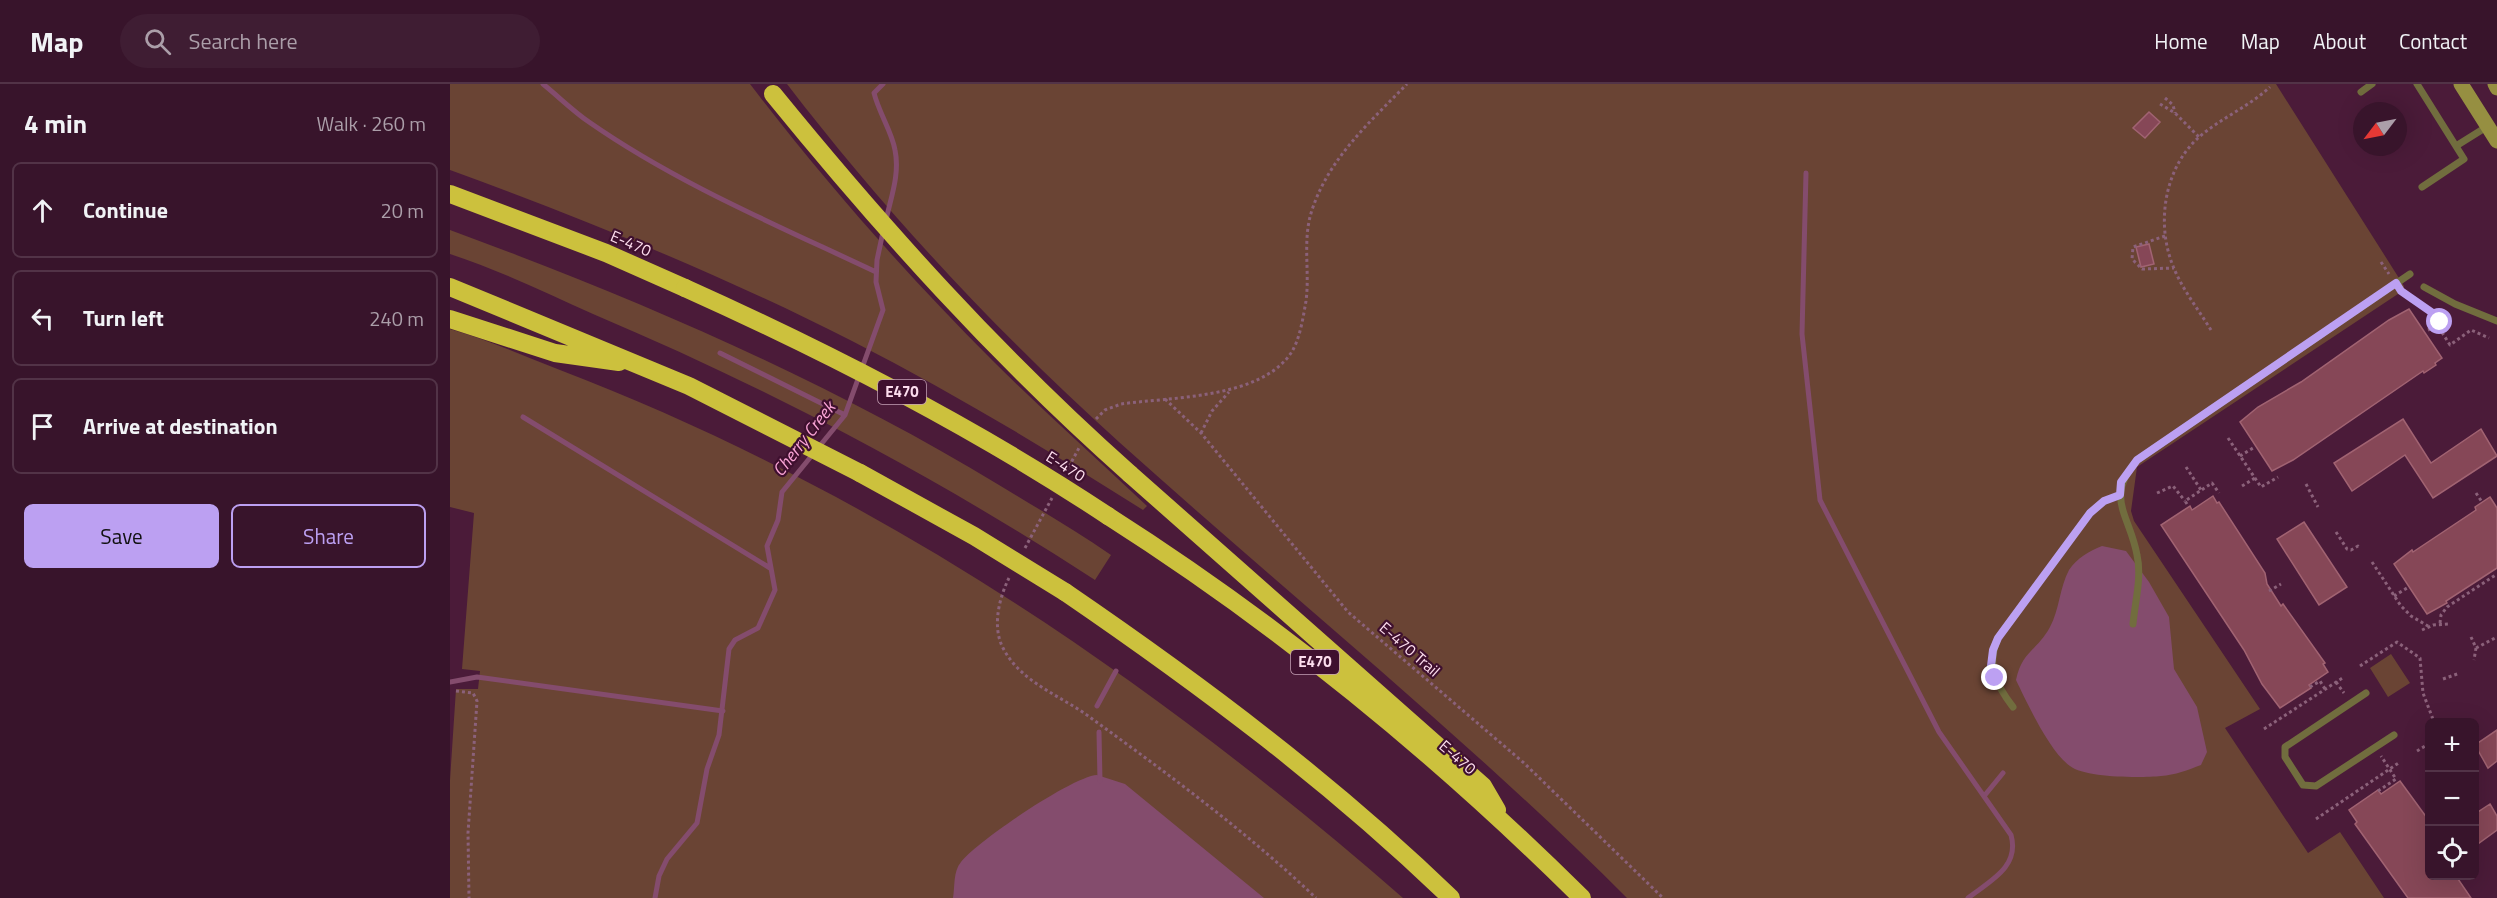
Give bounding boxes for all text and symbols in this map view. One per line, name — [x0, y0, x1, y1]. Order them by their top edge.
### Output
search box — [120, 14, 540, 68]
text: Map — [30, 20, 84, 63]
text: Search here — [189, 24, 298, 58]
icon: search — [141, 25, 174, 58]
text: Home — [2154, 25, 2208, 57]
text: Map — [2241, 25, 2280, 57]
text: About — [2313, 25, 2366, 57]
text: Contact — [2399, 25, 2467, 57]
north arrow — [2353, 102, 2407, 156]
text: 4 min — [24, 104, 87, 143]
text: Walk · 260 m — [317, 108, 426, 139]
text: Continue — [83, 193, 168, 227]
icon: ahead — [26, 194, 59, 227]
text: 20 m — [380, 195, 424, 226]
street label: E-470 — [607, 224, 655, 262]
text: Turn left — [83, 301, 164, 335]
icon: left — [26, 302, 59, 335]
text: 240 m — [369, 303, 424, 334]
route start — [2426, 308, 2452, 334]
road number: E470 — [878, 380, 926, 404]
water label: Cherry Creek — [766, 394, 843, 482]
text: Arrive at destination — [83, 409, 278, 443]
icon: arrive — [26, 410, 59, 443]
street label: E-470 — [1042, 445, 1090, 487]
button: Save — [24, 504, 219, 568]
button: Share — [231, 504, 426, 568]
street label: E-470 Trail — [1374, 616, 1446, 682]
road number: E470 — [1291, 650, 1339, 674]
route end — [1981, 664, 2007, 690]
map controls — [2425, 718, 2479, 880]
button: + — [2425, 718, 2479, 772]
street label: E-470 — [1434, 734, 1482, 780]
button: − — [2425, 772, 2479, 826]
button: locate — [2425, 826, 2479, 880]

